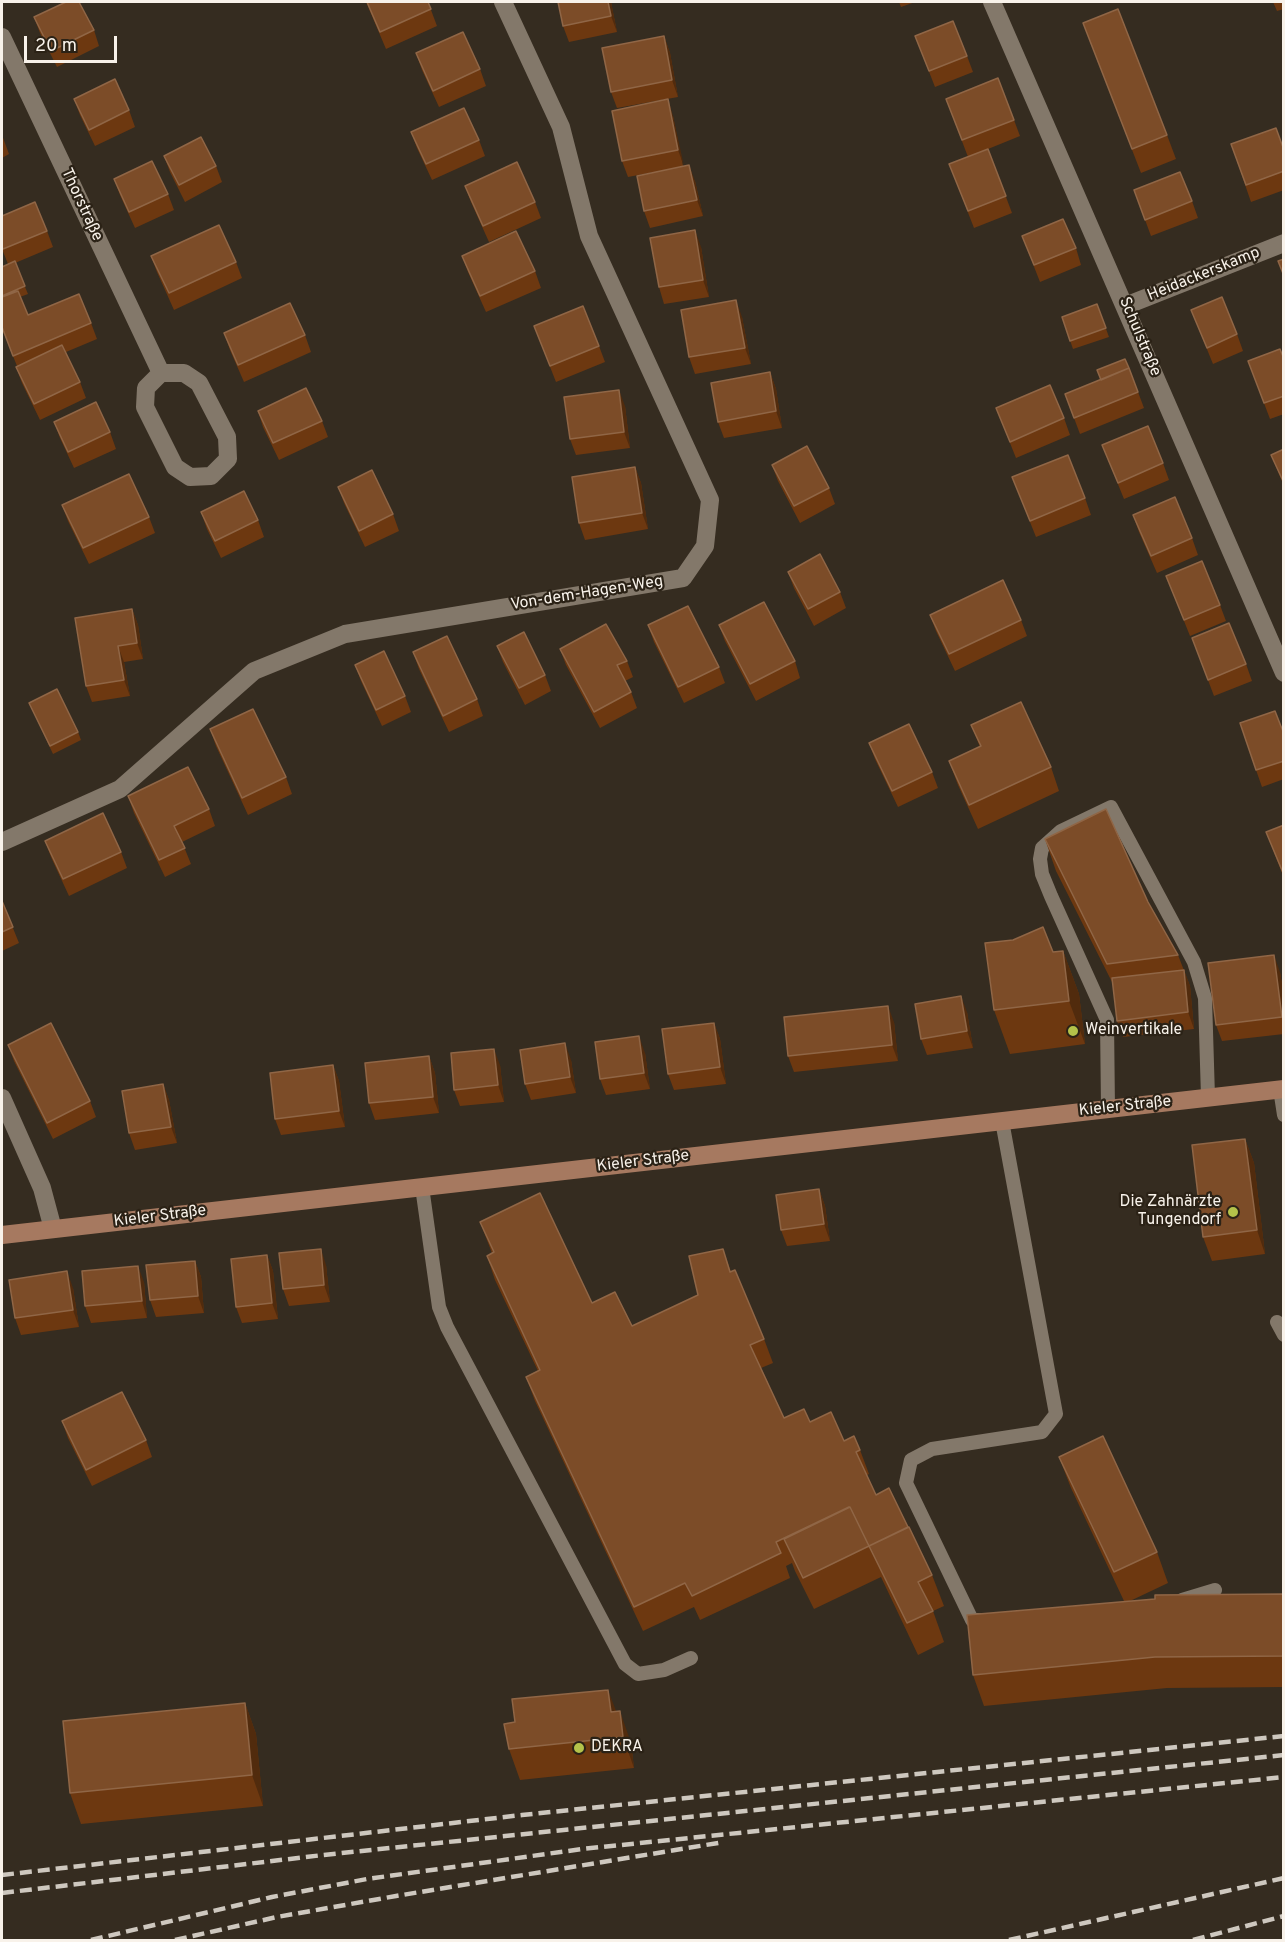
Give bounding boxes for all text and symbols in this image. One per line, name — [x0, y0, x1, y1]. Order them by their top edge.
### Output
scale bar — [27, 24, 120, 62]
text: 20 m — [35, 35, 77, 58]
street label: Thorstraße — [56, 166, 106, 244]
street label: Heidackerskamp — [1145, 244, 1263, 306]
street label: Schulstraße — [1114, 295, 1164, 379]
street label: Von-dem-Hagen-Weg — [509, 572, 665, 616]
place label: Weinvertikale — [1085, 1021, 1182, 1041]
marker: Weinvertikale — [1066, 1024, 1080, 1038]
street label: Kieler Straße — [1078, 1093, 1172, 1121]
street label: Kieler Straße — [596, 1147, 690, 1177]
place label: Die Zahnärzte Tungendorf — [1120, 1193, 1221, 1231]
street label: Kieler Straße — [113, 1202, 207, 1232]
marker: Die Zahnärzte Tungendorf — [1226, 1205, 1240, 1219]
place label: DEKRA — [591, 1738, 643, 1758]
marker: DEKRA — [572, 1741, 586, 1755]

